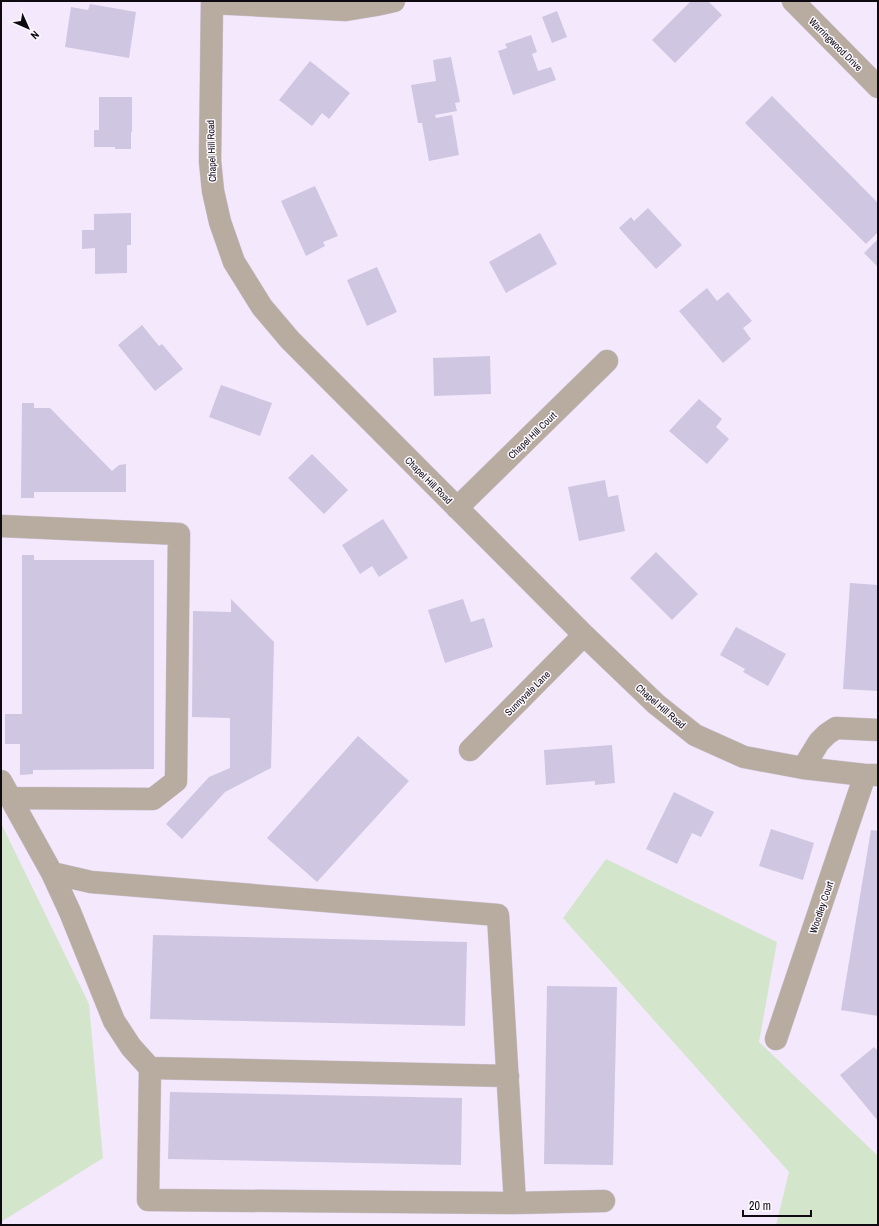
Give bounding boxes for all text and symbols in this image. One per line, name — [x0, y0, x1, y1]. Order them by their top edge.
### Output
north arrow — [8, 8, 48, 48]
street label: Warringwood Drive — [806, 15, 865, 74]
text: N — [28, 28, 42, 42]
street label: Chapel Hill Road — [204, 120, 219, 182]
street label: Chapel Hill Court — [505, 409, 560, 462]
street label: Chapel Hill Road — [402, 454, 455, 507]
street label: Sunnyvale Lane — [502, 668, 553, 719]
street label: Chapel Hill Road — [633, 681, 688, 732]
street label: Woodley Court — [807, 879, 837, 935]
scale bar — [743, 1192, 811, 1218]
text: 20 m — [749, 1198, 771, 1214]

